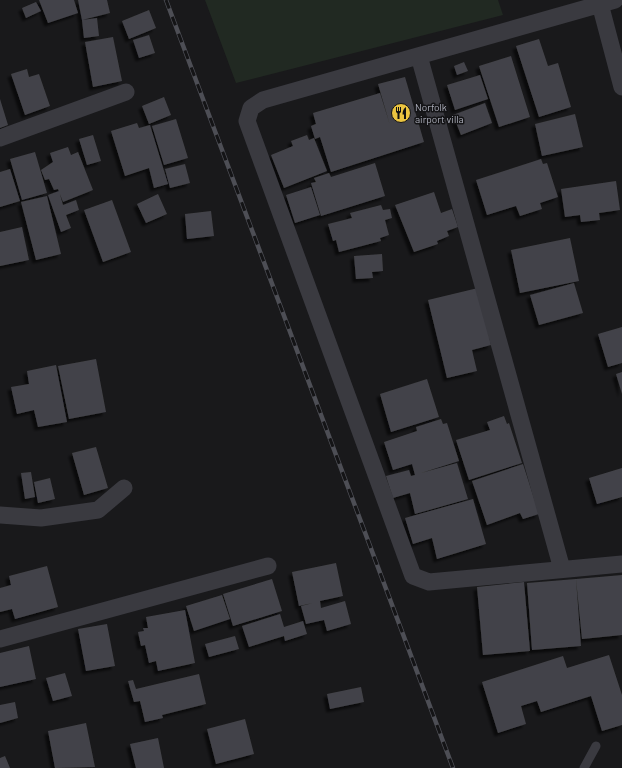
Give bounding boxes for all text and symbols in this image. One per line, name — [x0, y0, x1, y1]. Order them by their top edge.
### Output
place label: Norfolk airport villa — [415, 101, 464, 125]
restaurant icon: Norfolk airport villa — [390, 102, 412, 124]

